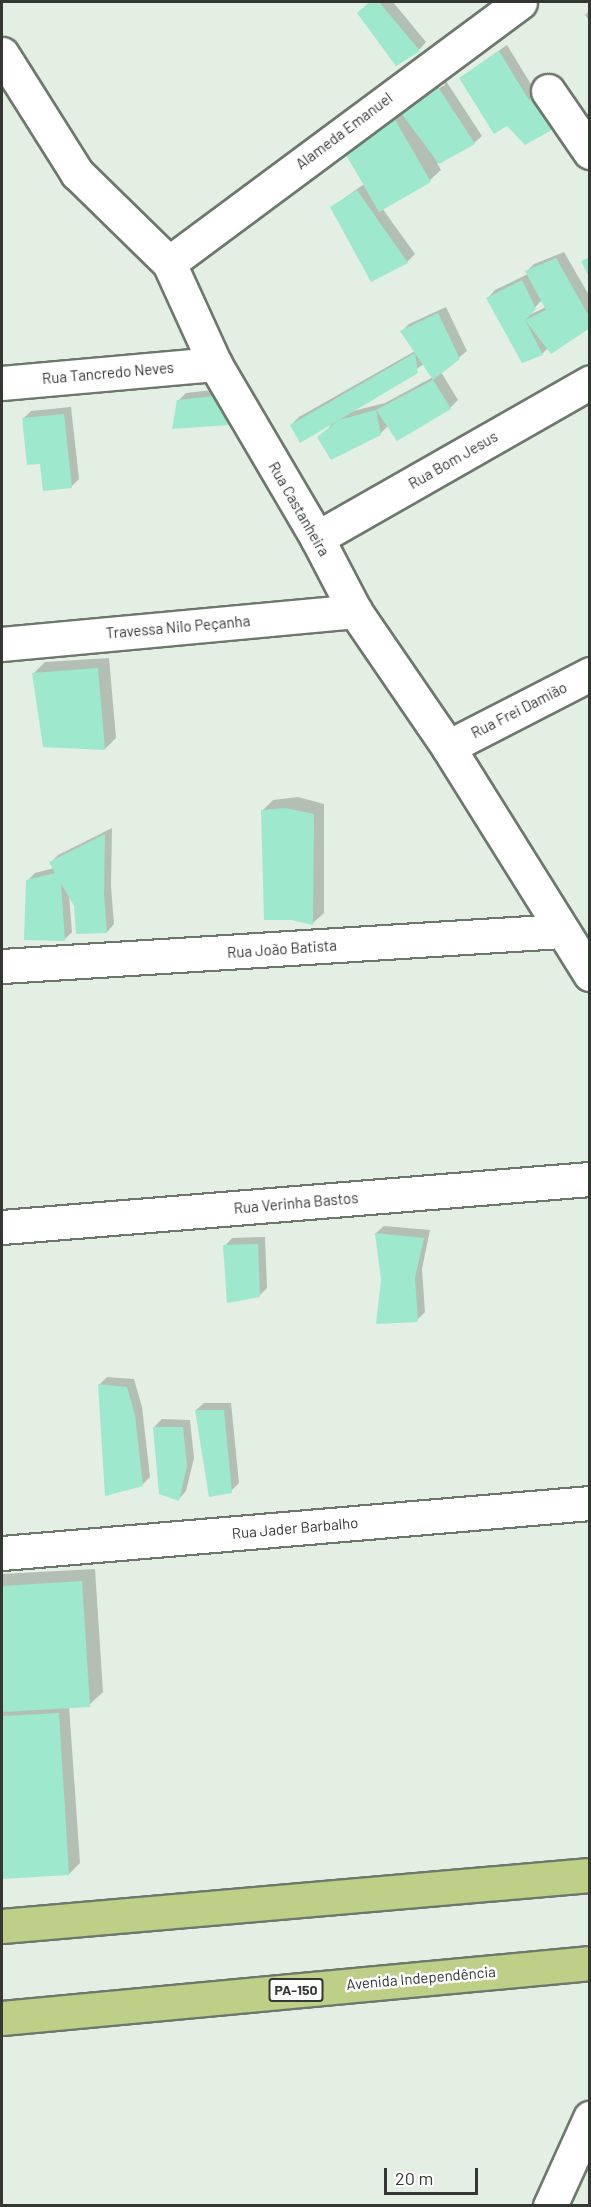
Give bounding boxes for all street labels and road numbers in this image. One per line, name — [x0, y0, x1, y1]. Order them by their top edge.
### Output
street label: Alameda Emanuel — [292, 89, 396, 173]
street label: Rua Tancredo Neves — [41, 358, 175, 388]
street label: Rua Bom Jesus — [405, 427, 501, 493]
street label: Rua Castanheira — [265, 459, 333, 559]
street label: Travessa Nilo Peçanha — [105, 612, 251, 642]
street label: Rua Frei Damião — [468, 678, 570, 742]
street label: Rua João Batista — [227, 936, 337, 962]
street label: Rua Verinha Bastos — [233, 1189, 359, 1217]
street label: Rua Jader Barbalho — [231, 1514, 359, 1542]
street label: Avenida Independência — [346, 1962, 496, 1994]
road number: PA-150 — [268, 1979, 324, 2001]

